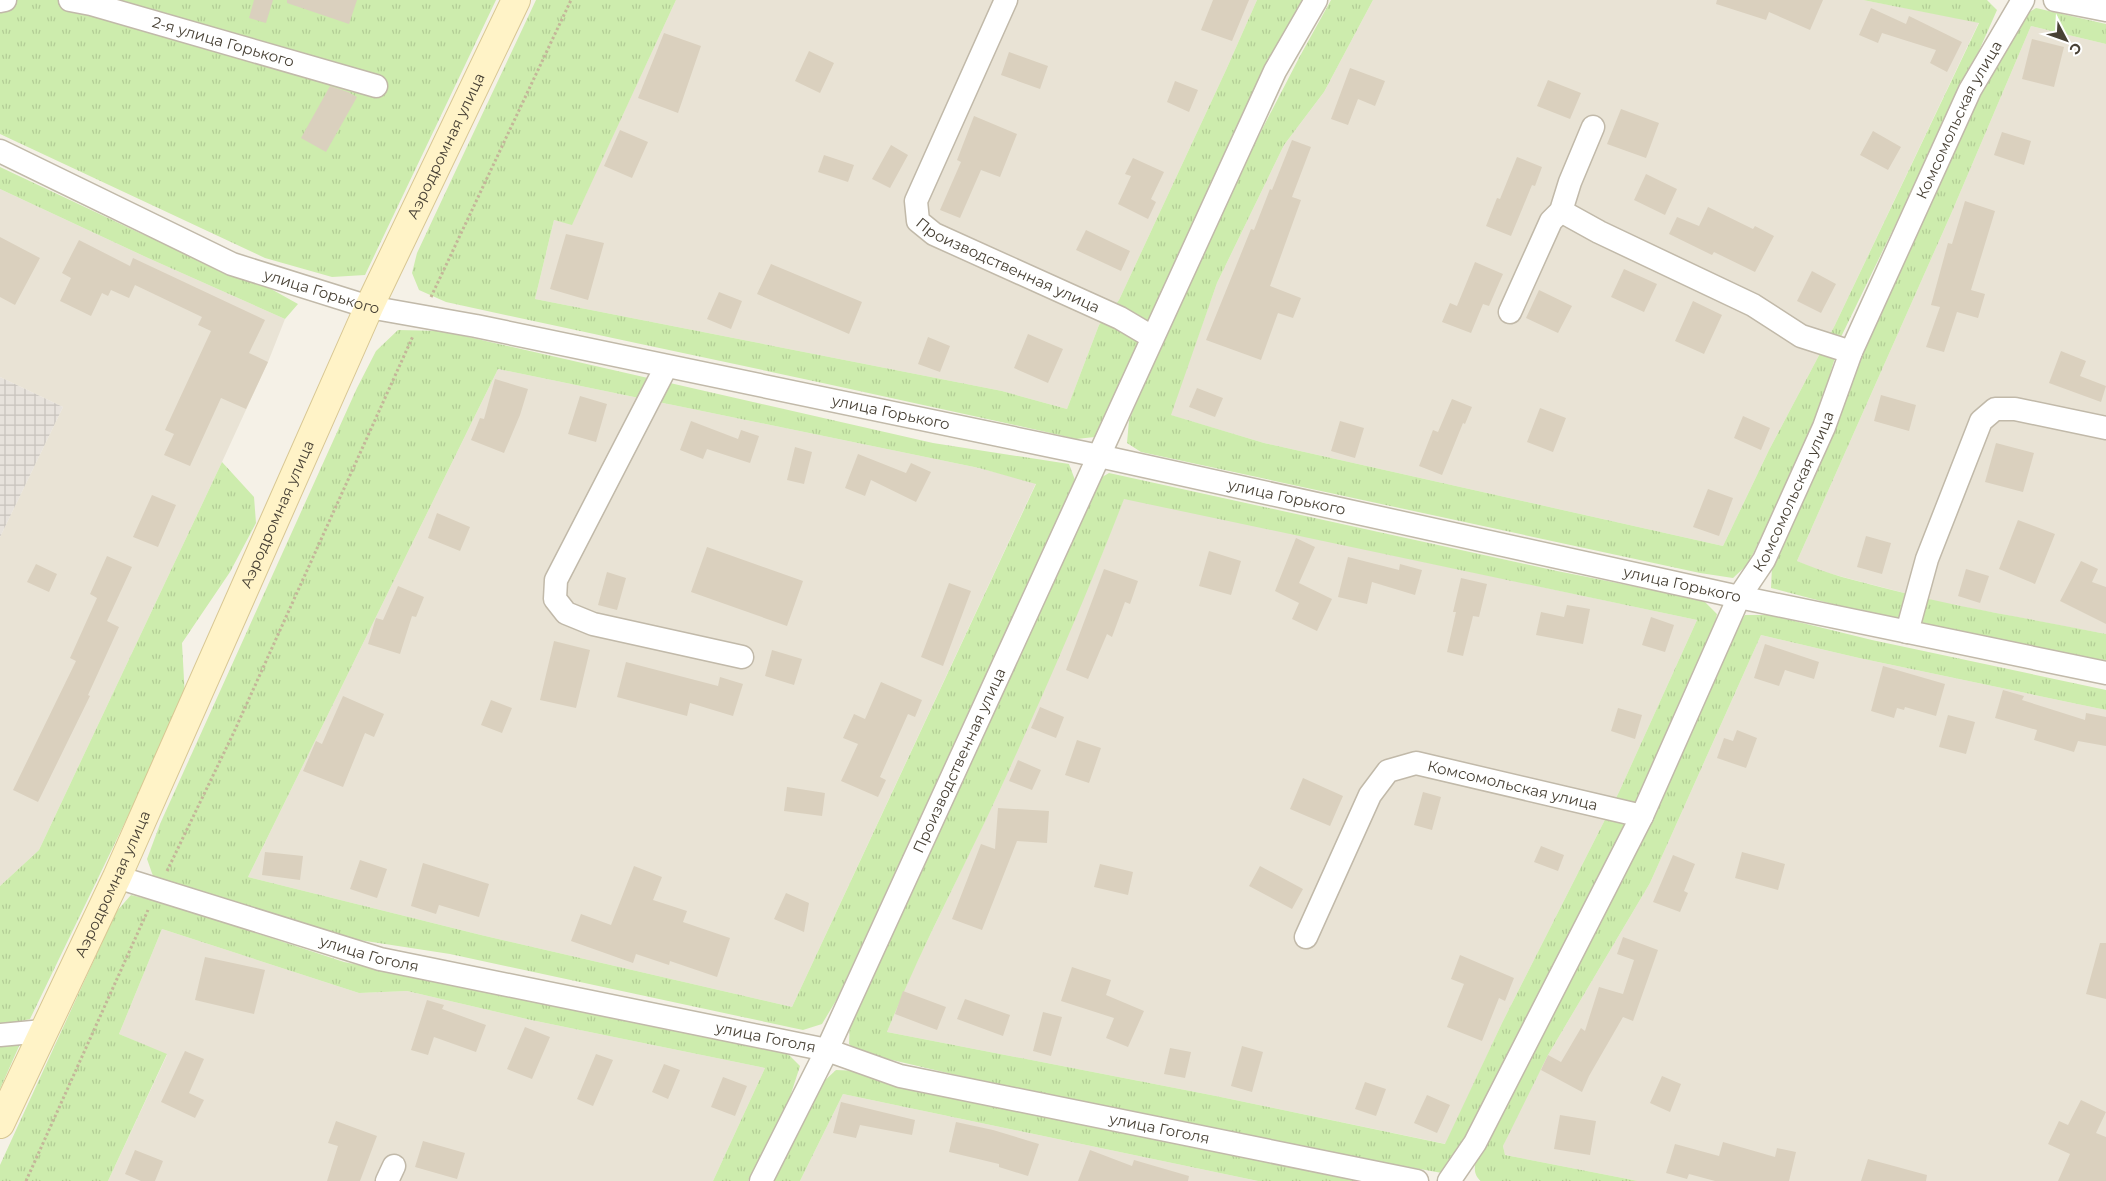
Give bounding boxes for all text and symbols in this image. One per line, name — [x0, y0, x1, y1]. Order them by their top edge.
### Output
street label: 2-я улица Горького — [150, 12, 297, 71]
north arrow — [2041, 15, 2091, 65]
street label: Комсомольская улица — [1912, 37, 2006, 202]
text: С — [2066, 39, 2086, 58]
street label: Аэродромная улица — [403, 70, 489, 222]
street label: Производственная улица — [912, 213, 1103, 317]
street label: улица Горького — [261, 264, 381, 318]
street label: улица Горького — [829, 390, 952, 434]
street label: Комсомольская улица — [1749, 409, 1838, 575]
street label: Аэродромная улица — [236, 437, 318, 591]
street label: улица Горького — [1225, 474, 1348, 519]
street label: улица Горького — [1621, 562, 1743, 606]
street label: Производственная улица — [908, 665, 1010, 856]
street label: Комсомольская улица — [1426, 756, 1600, 814]
street label: Аэродромная улица — [70, 807, 154, 961]
street label: улица Гоголя — [317, 931, 421, 976]
street label: улица Гоголя — [713, 1017, 818, 1056]
street label: улица Гоголя — [1107, 1109, 1212, 1148]

